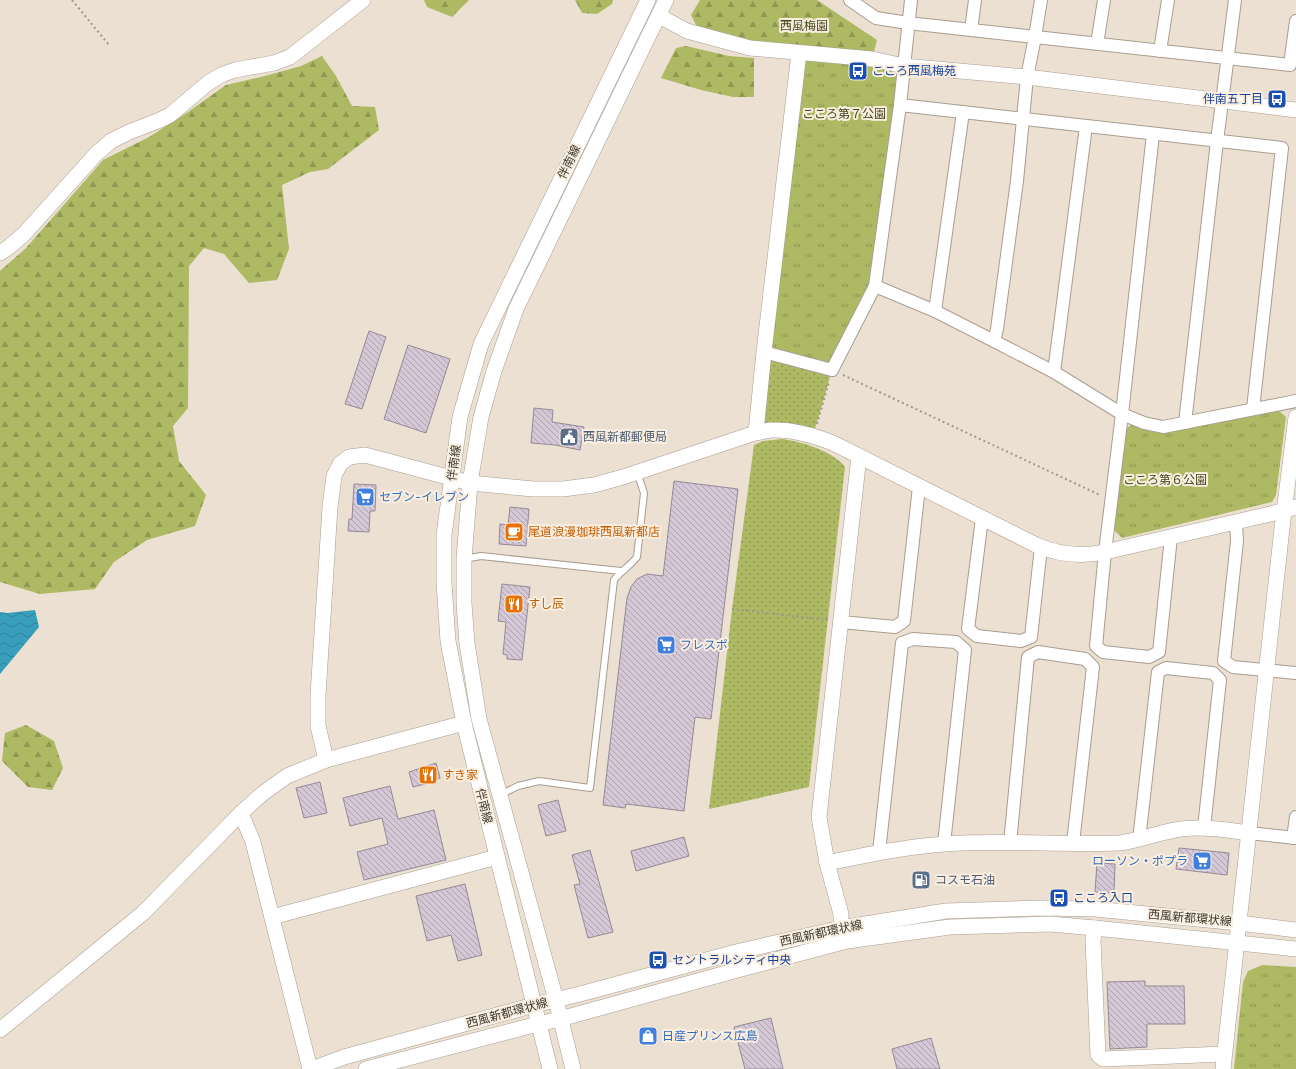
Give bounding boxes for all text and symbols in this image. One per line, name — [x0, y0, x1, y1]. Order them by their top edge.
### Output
park label: 西風梅園 — [780, 19, 828, 33]
bus stop icon: こころ西風梅苑 — [847, 60, 869, 82]
place label: こころ西風梅苑 — [872, 64, 956, 78]
bus stop icon: 伴南五丁目 — [1266, 88, 1288, 110]
place label: 伴南五丁目 — [1203, 92, 1263, 106]
park label: こころ第７公園 — [802, 107, 886, 121]
street label: 伴南線 — [555, 143, 583, 181]
public building icon: 西風新都郵便局 — [558, 426, 580, 448]
place label: 西風新都郵便局 — [583, 430, 667, 444]
street label: 伴南線 — [445, 444, 463, 482]
park label: こころ第６公園 — [1123, 473, 1207, 487]
supermarket icon: セブン-イレブン — [354, 486, 376, 508]
place label: セブン-イレブン — [379, 490, 469, 504]
cafe icon: 尾道浪漫珈琲西風新都店 — [503, 521, 525, 543]
place label: 尾道浪漫珈琲西風新都店 — [528, 525, 660, 539]
restaurant icon: すし辰 — [503, 593, 525, 615]
place label: すし辰 — [528, 597, 564, 611]
supermarket icon: フレスポ — [655, 634, 677, 656]
place label: フレスポ — [680, 638, 728, 652]
restaurant icon: すき家 — [417, 764, 439, 786]
place label: すき家 — [442, 768, 478, 782]
street label: 伴南線 — [473, 787, 495, 825]
supermarket icon: ローソン・ポプラ — [1191, 850, 1213, 872]
place label: ローソン・ポプラ — [1092, 854, 1188, 868]
fuel station icon: コスモ石油 — [910, 869, 932, 891]
place label: コスモ石油 — [935, 873, 995, 887]
bus stop icon: こころ入口 — [1048, 887, 1070, 909]
place label: こころ入口 — [1073, 891, 1133, 905]
street label: 西風新都環状線 — [1148, 907, 1232, 929]
street label: 西風新都環状線 — [778, 917, 864, 949]
bus stop icon: セントラルシティ中央 — [647, 949, 669, 971]
place label: セントラルシティ中央 — [672, 953, 791, 967]
street label: 西風新都環状線 — [465, 995, 549, 1031]
shop icon: 日産プリンス広島 — [637, 1025, 659, 1047]
place label: 日産プリンス広島 — [662, 1029, 758, 1043]

